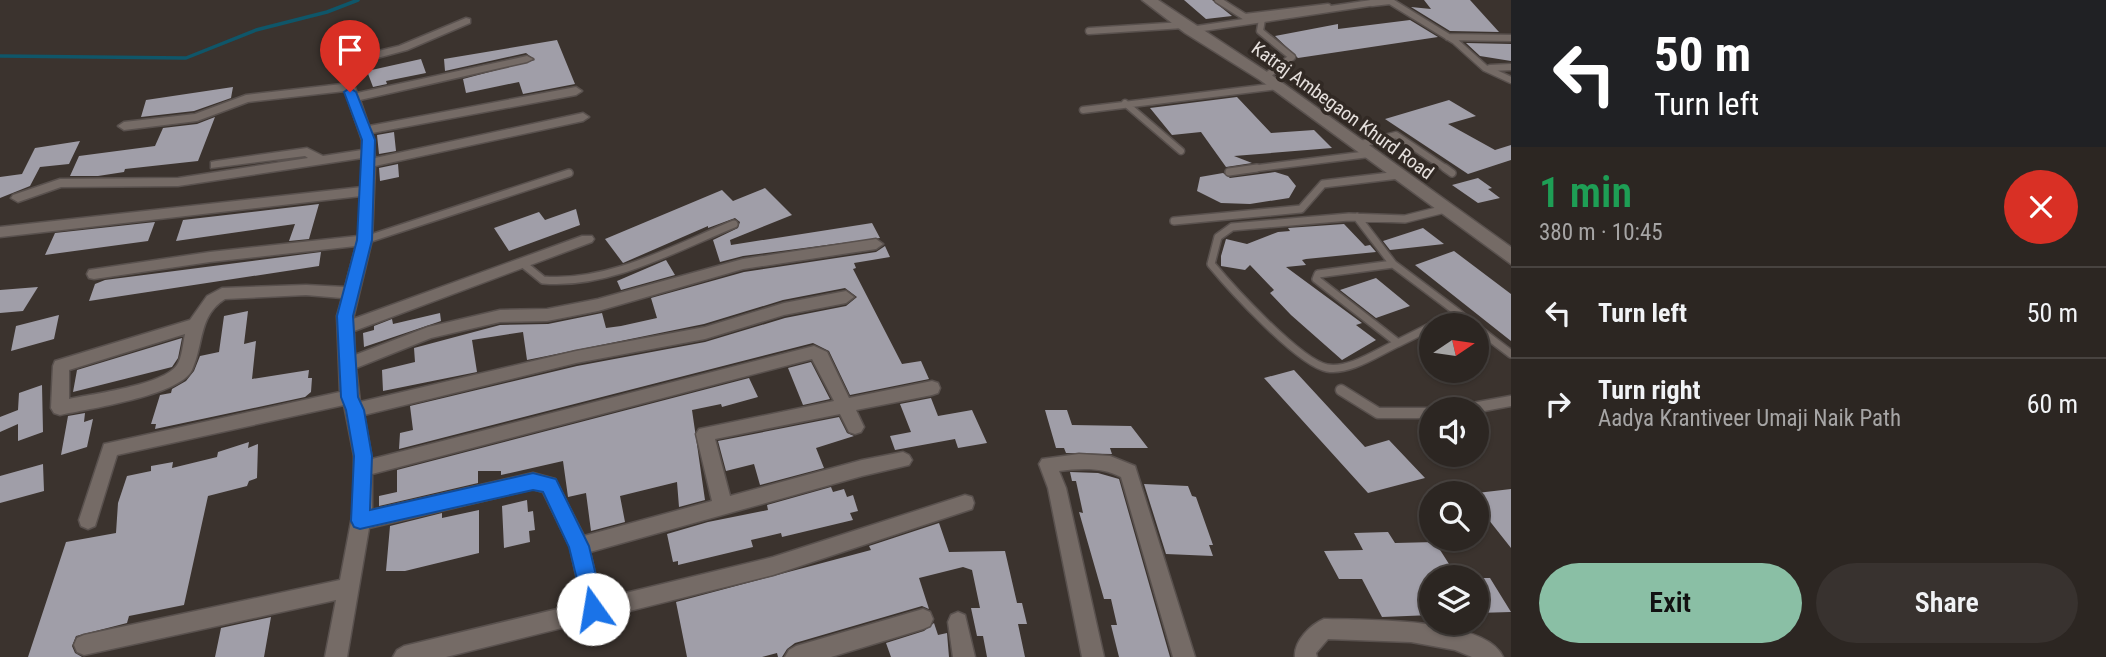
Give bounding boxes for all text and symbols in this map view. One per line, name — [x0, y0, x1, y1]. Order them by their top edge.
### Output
pin — [320, 20, 380, 92]
text: 50 m — [1654, 26, 1751, 83]
icon: left — [1539, 28, 1630, 119]
icon: arrive — [331, 31, 369, 69]
street label: Katraj Ambegaon Khurd Road — [1247, 37, 1438, 184]
text: Turn left — [1654, 85, 1759, 123]
text: 1 min — [1539, 168, 1632, 217]
button: close — [2004, 170, 2078, 244]
text: 380 m · 10:45 — [1539, 219, 1663, 246]
icon: left — [1539, 294, 1577, 332]
text: Turn left — [1598, 298, 1687, 328]
text: 50 m — [2027, 298, 2078, 328]
north arrow — [1419, 313, 1489, 383]
map controls — [1419, 313, 1489, 635]
text: Turn right — [1598, 375, 1700, 405]
icon: right — [1539, 385, 1577, 423]
text: 60 m — [2027, 389, 2078, 419]
button: sound — [1419, 397, 1489, 467]
text: Aadya Krantiveer Umaji Naik Path — [1598, 405, 1901, 432]
button: search — [1419, 481, 1489, 551]
button: Exit — [1539, 563, 1802, 643]
button: Share — [1816, 563, 2078, 643]
button: layers — [1419, 565, 1489, 635]
position arrow — [556, 572, 630, 646]

